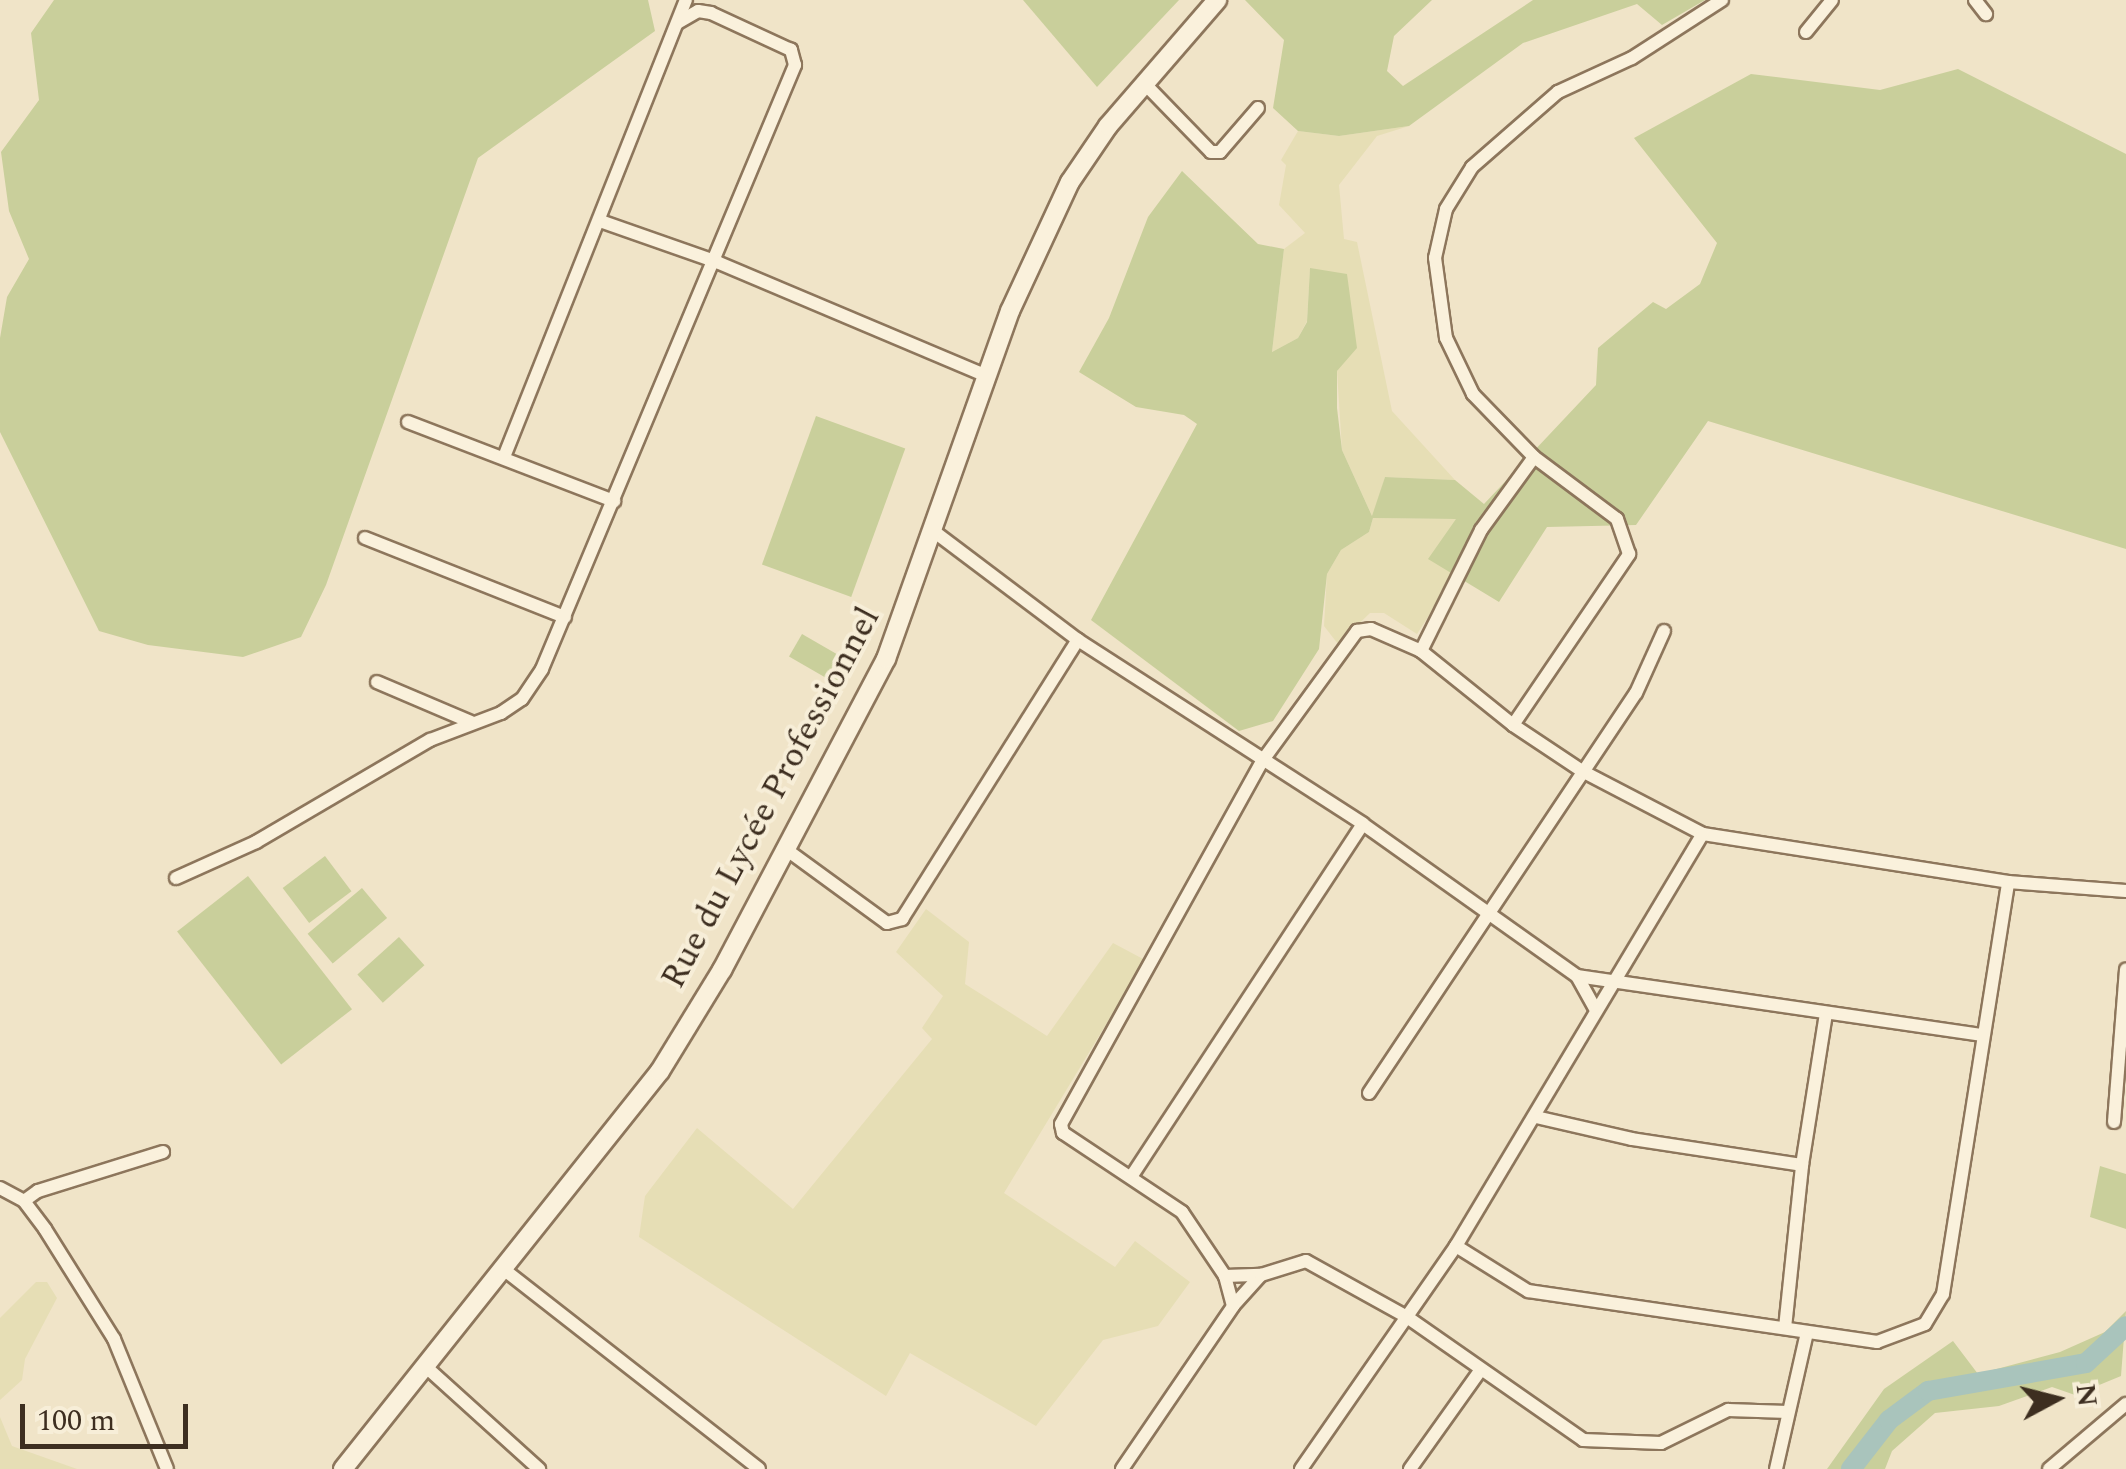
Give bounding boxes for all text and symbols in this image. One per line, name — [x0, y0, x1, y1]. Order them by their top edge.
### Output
street label: Rue du Lycée Professionnel — [653, 600, 889, 996]
north arrow — [2006, 1349, 2106, 1449]
text: N — [2064, 1381, 2109, 1409]
scale bar — [25, 1384, 192, 1446]
text: 100 m — [37, 1398, 115, 1444]

